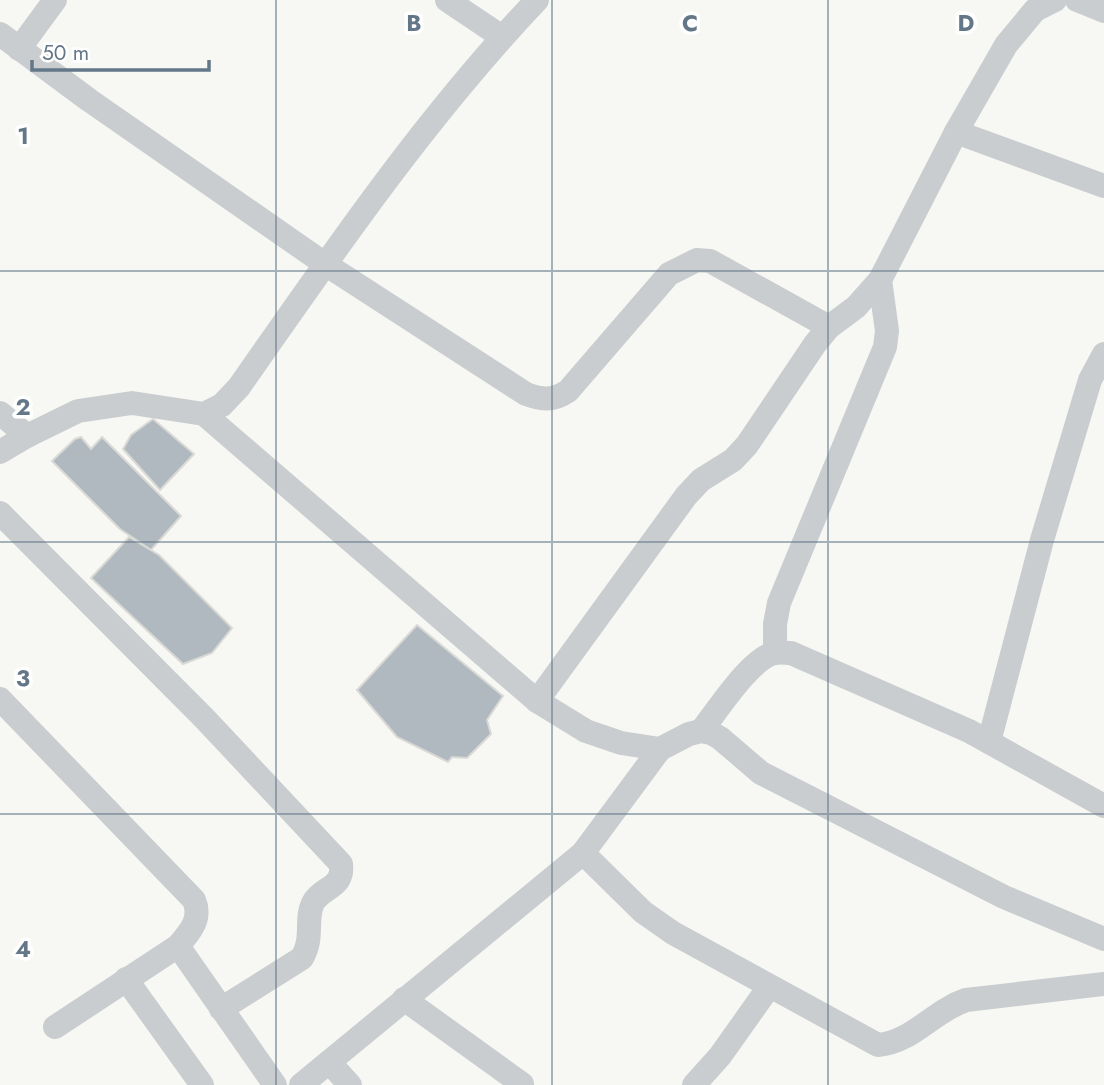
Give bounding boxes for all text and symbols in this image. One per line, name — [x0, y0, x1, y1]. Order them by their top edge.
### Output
text: B — [406, 6, 422, 40]
text: C — [682, 6, 698, 40]
text: D — [958, 6, 975, 40]
scale bar — [32, 28, 208, 72]
text: 50 m — [42, 38, 89, 68]
text: 1 — [17, 119, 29, 153]
text: 2 — [15, 390, 31, 424]
text: 3 — [16, 661, 30, 695]
text: 4 — [15, 932, 31, 966]

